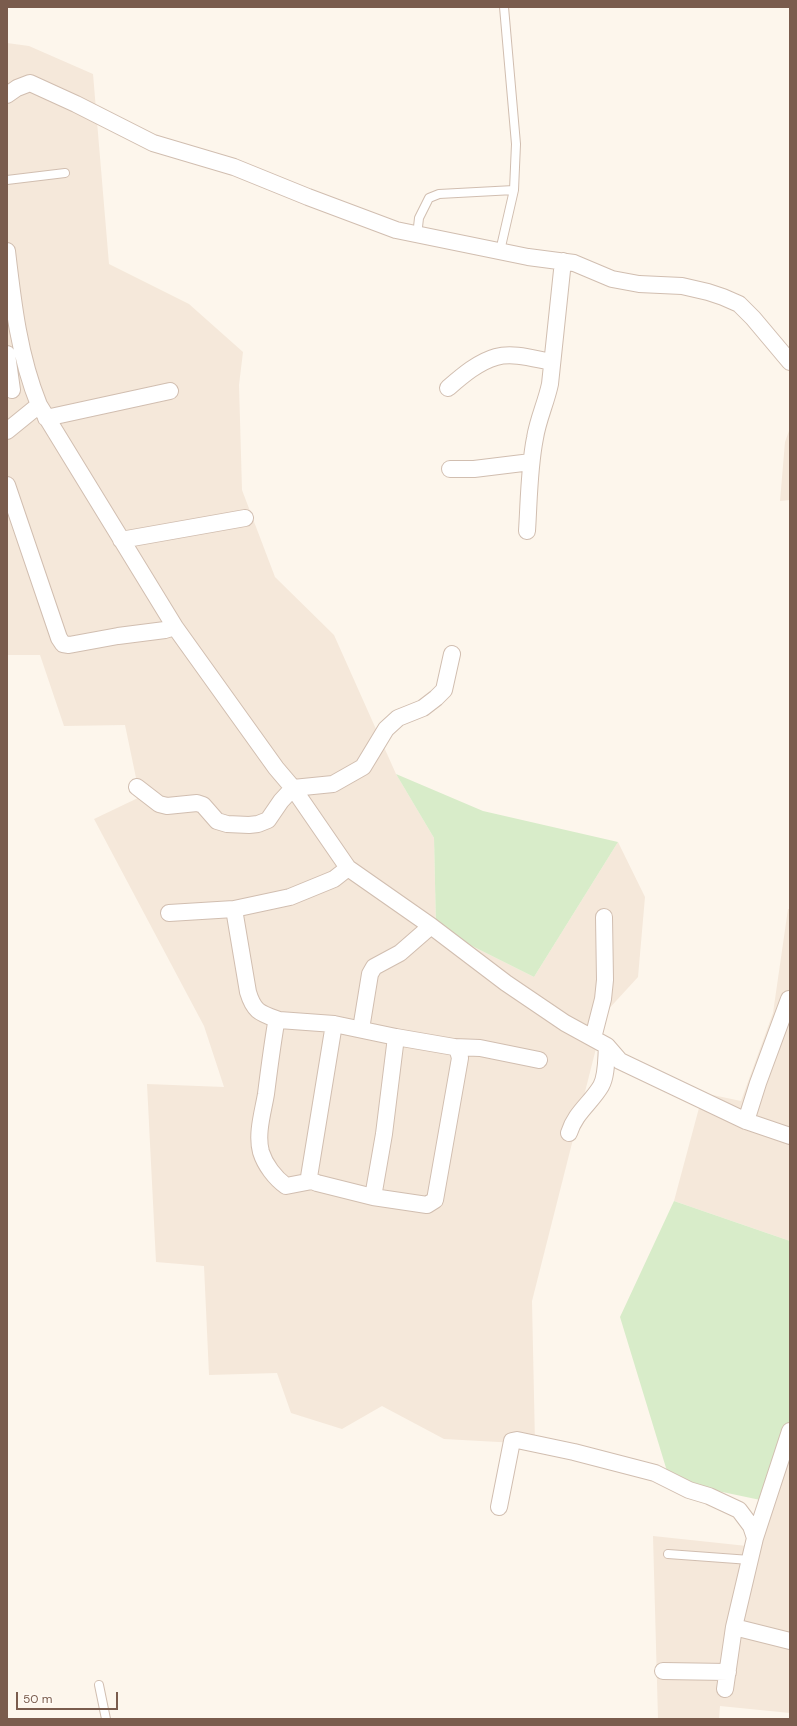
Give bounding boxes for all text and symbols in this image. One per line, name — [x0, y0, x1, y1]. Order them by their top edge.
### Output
scale bar — [18, 1684, 120, 1710]
text: 50 m — [23, 1691, 52, 1707]

